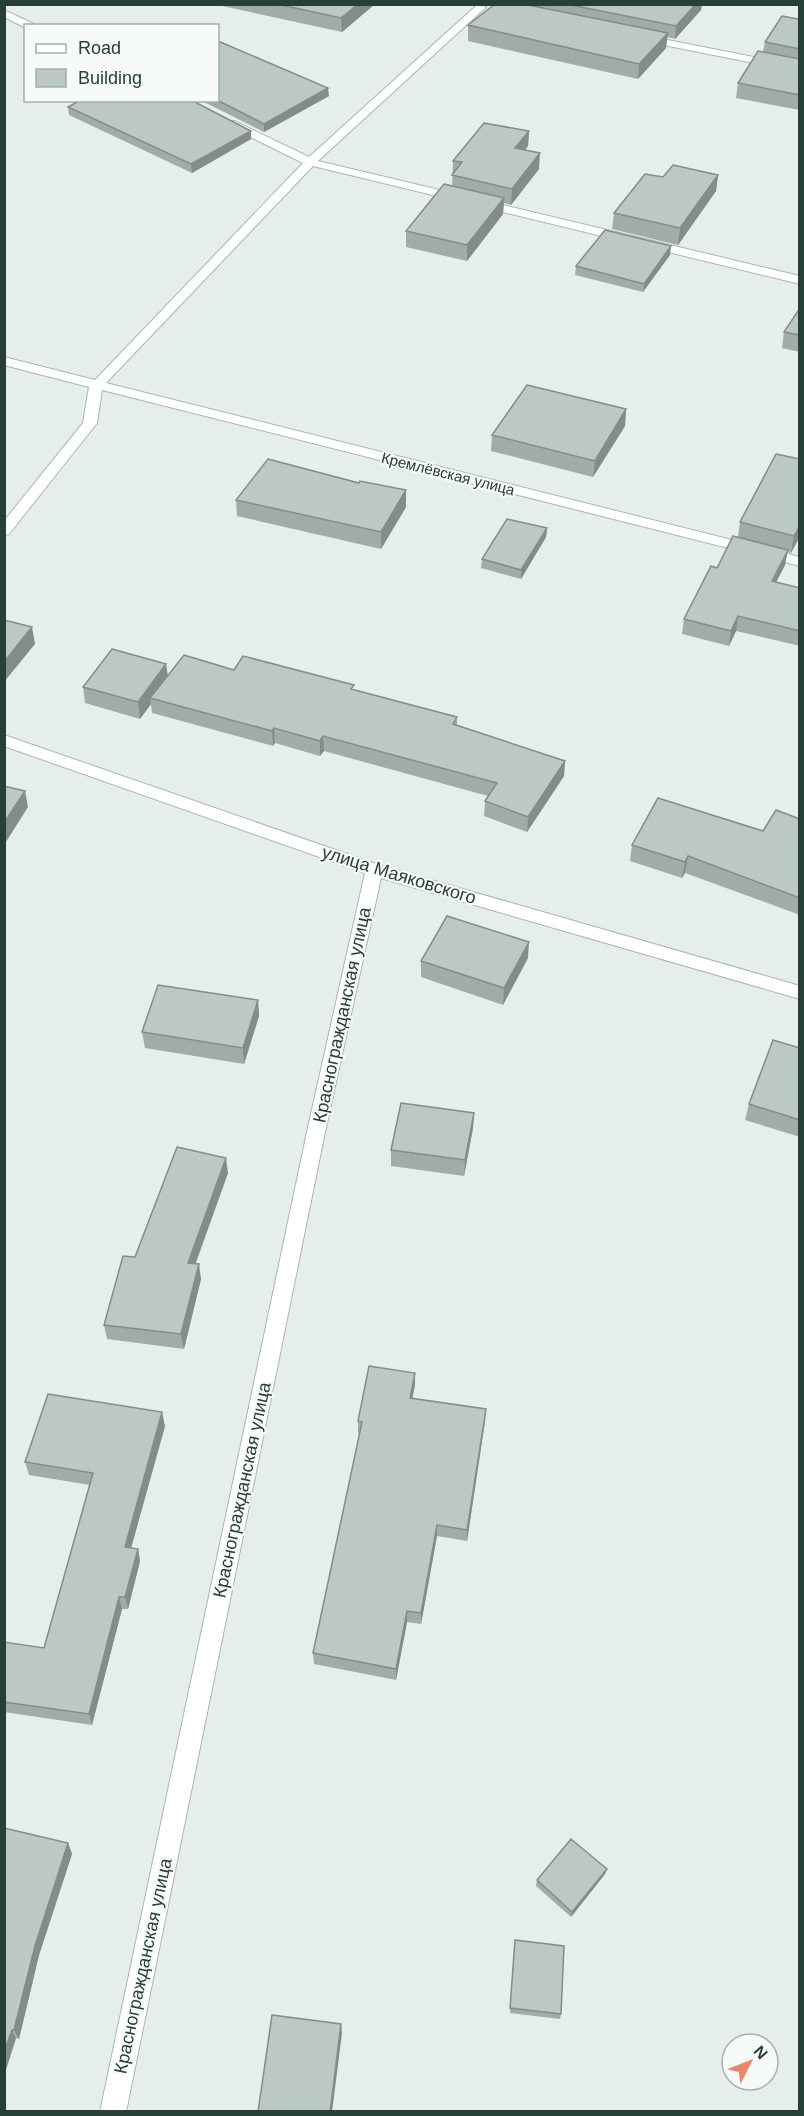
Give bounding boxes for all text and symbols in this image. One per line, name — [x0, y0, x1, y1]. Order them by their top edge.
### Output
legend — [24, 24, 219, 102]
text: Road — [78, 38, 121, 58]
text: Building — [78, 68, 142, 88]
street label: Кремлёвская улица — [380, 449, 517, 498]
street label: улица Маяковского — [319, 842, 479, 908]
street label: Красногражданская улица — [309, 904, 375, 1125]
street label: Красногражданская улица — [209, 1379, 275, 1600]
street label: Красногражданская улица — [110, 1855, 176, 2076]
north arrow — [720, 2032, 780, 2092]
text: N — [751, 2042, 771, 2062]

